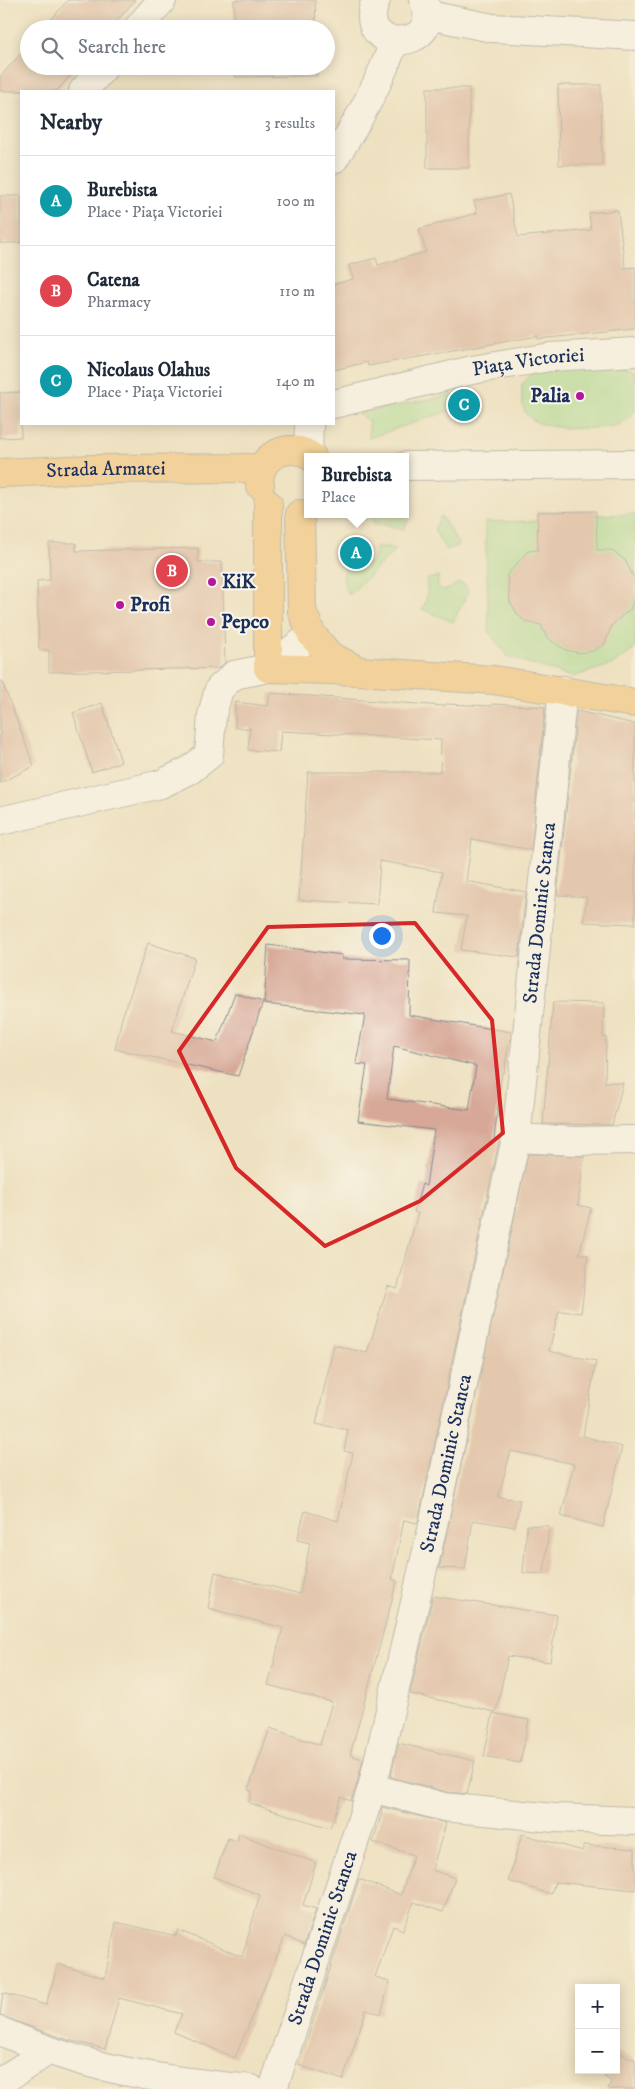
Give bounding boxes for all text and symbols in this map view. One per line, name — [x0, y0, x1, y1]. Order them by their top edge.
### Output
search box — [20, 20, 335, 75]
icon: search — [38, 34, 66, 62]
text: Search here — [78, 36, 166, 59]
text: Nearby — [40, 110, 102, 136]
text: 3 results — [265, 113, 315, 133]
text: Burebista — [87, 179, 157, 202]
text: A — [51, 191, 61, 211]
text: 100 m — [277, 191, 315, 211]
text: Place · Piața Victoriei — [87, 202, 222, 222]
text: Catena — [87, 269, 140, 292]
text: B — [51, 281, 61, 301]
text: 110 m — [279, 281, 315, 301]
text: Pharmacy — [87, 292, 151, 312]
street label: Piața Victoriei — [470, 343, 585, 382]
text: Nicolaus Olahus — [87, 359, 210, 382]
text: C — [51, 371, 61, 391]
text: 140 m — [276, 371, 315, 391]
text: Place · Piața Victoriei — [87, 382, 222, 402]
place label: Palia — [530, 384, 571, 409]
pin: C — [448, 386, 480, 424]
marker: Palia — [574, 390, 586, 402]
popup — [304, 453, 409, 518]
street label: Strada Armatei — [46, 456, 166, 484]
text: Burebista — [321, 464, 392, 487]
text: Place — [321, 487, 356, 507]
pin: A — [340, 534, 372, 572]
pin: B — [156, 552, 188, 590]
place label: KiK — [222, 570, 256, 595]
marker: KiK — [206, 576, 218, 588]
place label: Profi — [130, 593, 171, 618]
marker: Profi — [114, 599, 126, 611]
place label: Pepco — [221, 610, 269, 635]
marker: Pepco — [205, 616, 217, 628]
street label: Strada Dominic Stanca — [518, 821, 562, 1005]
your location — [369, 923, 395, 949]
street label: Strada Dominic Stanca — [415, 1371, 478, 1555]
street label: Strada Dominic Stanca — [282, 1847, 363, 2028]
map controls — [575, 1984, 620, 2074]
button: + — [575, 1984, 620, 2029]
button: − — [575, 2029, 620, 2074]

